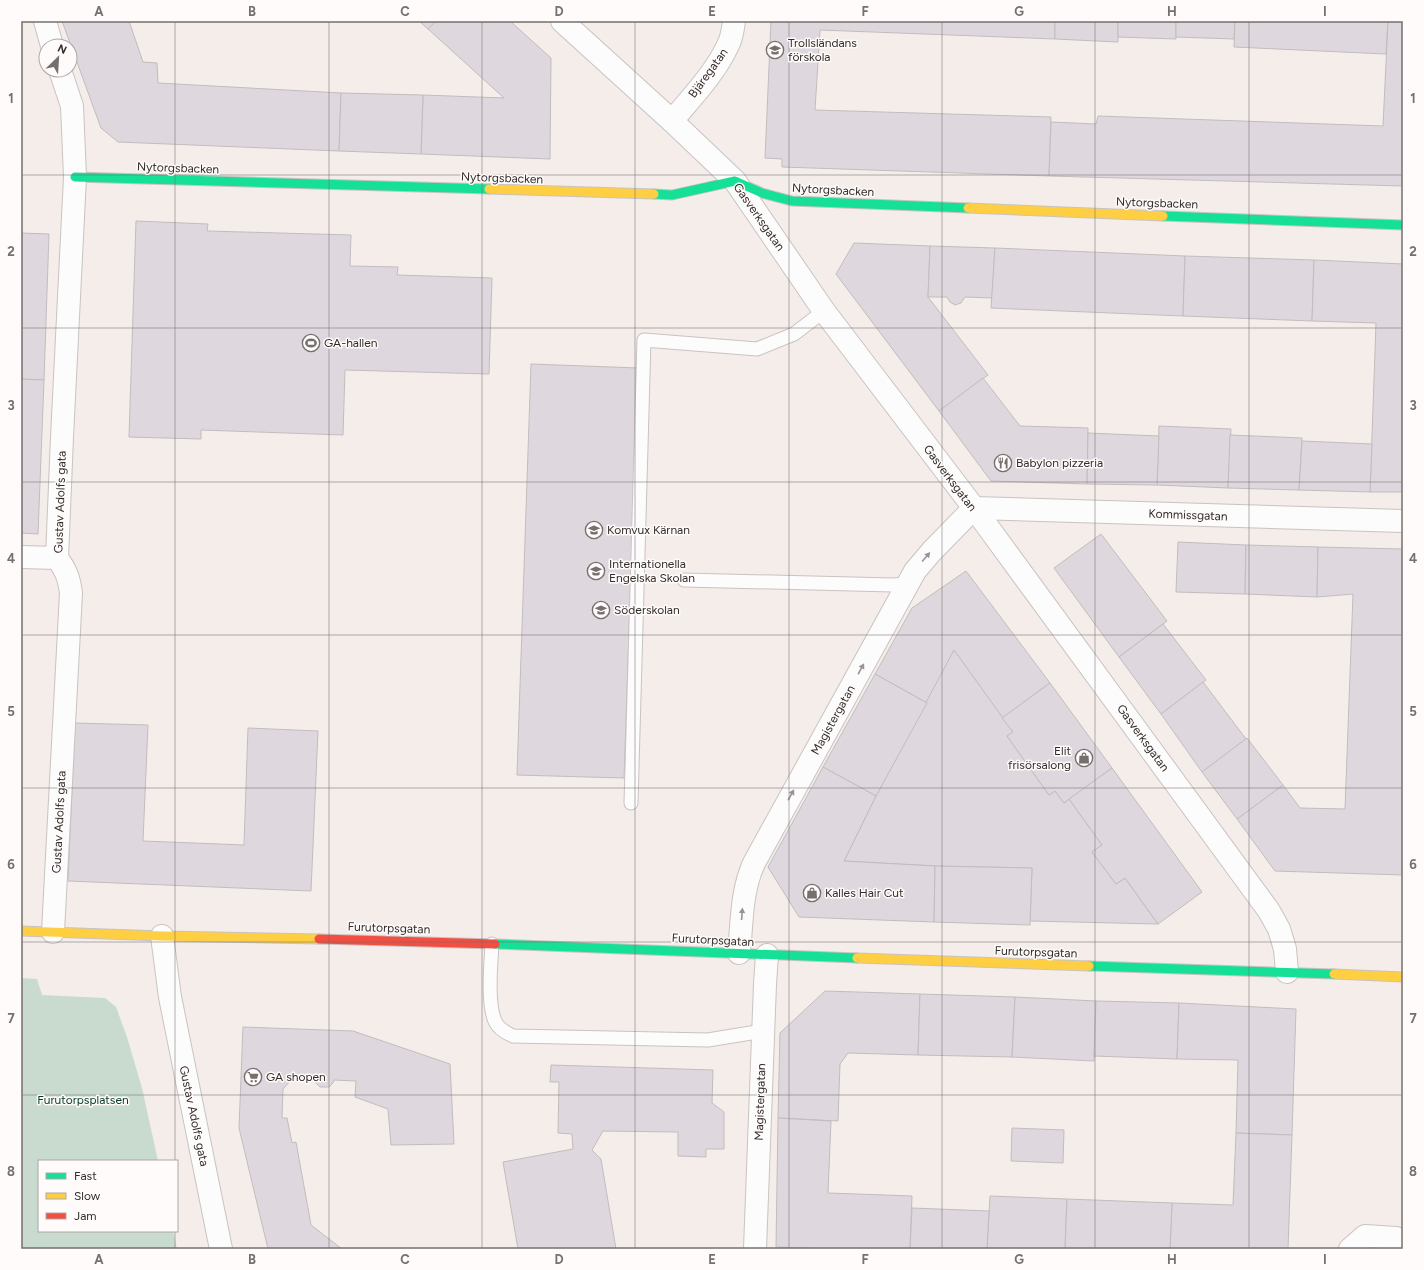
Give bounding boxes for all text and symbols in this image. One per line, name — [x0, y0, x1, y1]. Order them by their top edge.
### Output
text: A — [94, 4, 104, 19]
text: B — [248, 4, 256, 19]
text: C — [400, 4, 410, 19]
text: D — [554, 4, 564, 19]
text: E — [708, 4, 716, 19]
text: F — [861, 4, 869, 19]
text: G — [1014, 4, 1024, 19]
text: H — [1167, 4, 1177, 19]
text: I — [1323, 4, 1327, 19]
place label: Trollsländans förskola — [788, 36, 857, 64]
north arrow — [38, 38, 78, 78]
school or university icon: Trollsländans förskola — [765, 40, 785, 60]
text: N — [55, 42, 69, 57]
street label: Bjäregatan — [685, 45, 731, 100]
text: 1 — [8, 91, 14, 106]
text: 1 — [1410, 91, 1416, 106]
street label: Nytorgsbacken — [137, 160, 220, 176]
street label: Nytorgsbacken — [461, 170, 544, 186]
street label: Gasverksgatan — [730, 180, 788, 254]
street label: Nytorgsbacken — [792, 181, 875, 199]
street label: Nytorgsbacken — [1116, 195, 1199, 211]
text: 2 — [7, 244, 15, 259]
text: 2 — [1409, 244, 1417, 259]
sports icon: GA-hallen — [301, 333, 321, 353]
place label: GA-hallen — [324, 336, 378, 350]
text: 3 — [7, 398, 15, 413]
text: 3 — [1409, 398, 1417, 413]
street label: Gasverksgatan — [921, 442, 980, 514]
street label: Gustav Adolfs gata — [51, 450, 69, 554]
restaurant icon: Babylon pizzeria — [993, 453, 1013, 473]
place label: Babylon pizzeria — [1016, 456, 1103, 470]
street label: Kommissgatan — [1148, 507, 1228, 523]
school or university icon: Komvux Kärnan — [584, 520, 604, 540]
place label: Komvux Kärnan — [607, 523, 690, 537]
text: 4 — [7, 551, 15, 566]
text: 4 — [1409, 551, 1417, 566]
one-way arrow — [921, 552, 931, 562]
place label: Internationella Engelska Skolan — [609, 557, 695, 585]
school or university icon: Internationella Engelska Skolan — [586, 561, 606, 581]
school or university icon: Söderskolan — [591, 600, 611, 620]
place label: Söderskolan — [614, 603, 680, 617]
one-way arrow — [857, 664, 864, 675]
street label: Magistergatan — [808, 683, 858, 757]
street label: Gasverksgatan — [1114, 702, 1172, 774]
text: 5 — [7, 704, 15, 719]
text: 5 — [1409, 704, 1417, 719]
place label: Elit frisörsalong — [1008, 744, 1071, 772]
shop icon: Elit frisörsalong — [1074, 748, 1094, 768]
street label: Gustav Adolfs gata — [49, 770, 69, 874]
one-way arrow — [788, 790, 794, 801]
text: 6 — [7, 857, 15, 872]
text: 6 — [1409, 857, 1417, 872]
shop icon: Kalles Hair Cut — [802, 883, 822, 903]
place label: Kalles Hair Cut — [825, 886, 904, 900]
one-way arrow — [739, 908, 746, 920]
street label: Furutorpsgatan — [348, 920, 431, 936]
street label: Furutorpsgatan — [671, 931, 755, 949]
street label: Furutorpsgatan — [995, 944, 1078, 960]
text: 7 — [7, 1011, 15, 1026]
text: 7 — [1409, 1011, 1417, 1026]
street label: Magistergatan — [752, 1063, 768, 1141]
street label: Gustav Adolfs gata — [176, 1064, 212, 1168]
supermarket icon: GA shopen — [243, 1067, 263, 1087]
place label: GA shopen — [266, 1070, 326, 1084]
park label: Furutorpsplatsen — [37, 1093, 129, 1107]
legend — [38, 1160, 178, 1232]
text: 8 — [7, 1164, 15, 1179]
text: 8 — [1409, 1164, 1417, 1179]
text: Fast — [74, 1169, 97, 1183]
text: Slow — [74, 1189, 101, 1203]
text: Jam — [74, 1209, 97, 1223]
text: A — [94, 1252, 104, 1267]
text: B — [248, 1252, 256, 1267]
text: C — [400, 1252, 410, 1267]
text: D — [554, 1252, 564, 1267]
text: E — [708, 1252, 716, 1267]
text: F — [861, 1252, 869, 1267]
text: G — [1014, 1252, 1024, 1267]
text: H — [1167, 1252, 1177, 1267]
text: I — [1323, 1252, 1327, 1267]

